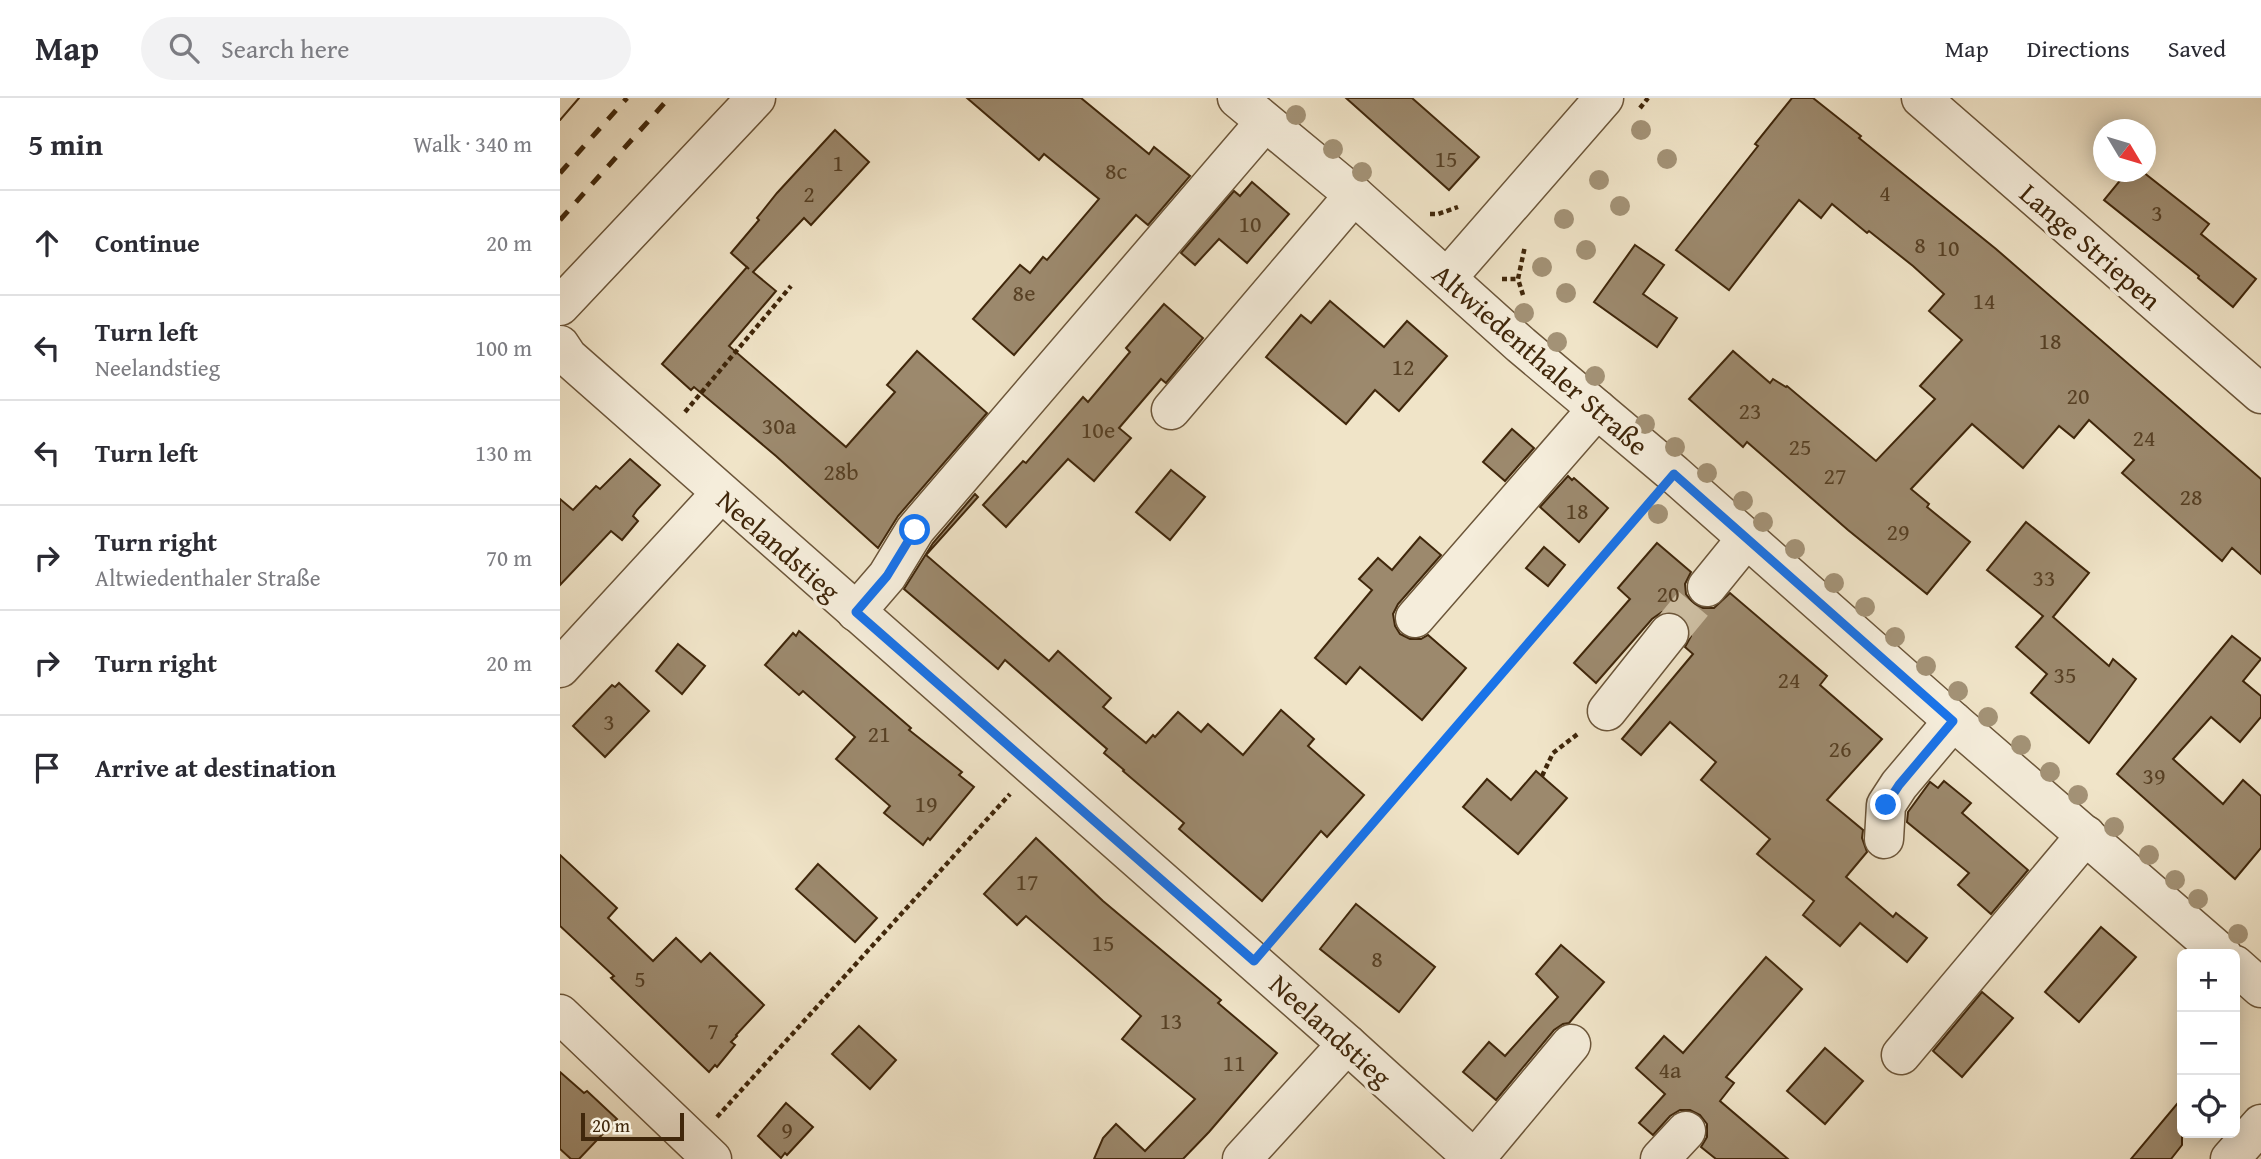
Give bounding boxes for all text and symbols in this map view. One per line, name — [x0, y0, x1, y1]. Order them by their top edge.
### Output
search box — [141, 17, 631, 80]
text: Map — [35, 24, 99, 72]
icon: search — [165, 29, 203, 67]
text: Search here — [221, 29, 349, 68]
text: Map — [1945, 31, 1989, 66]
text: Directions — [2027, 31, 2130, 66]
text: Saved — [2168, 31, 2226, 66]
north arrow — [2093, 119, 2156, 182]
text: 5 min — [28, 122, 103, 166]
text: Walk · 340 m — [413, 127, 532, 160]
house number: 15 — [1434, 141, 1458, 176]
house number: 1 — [832, 145, 844, 180]
house number: 8c — [1105, 153, 1127, 188]
street label: Lange Striepen — [2011, 173, 2171, 319]
house number: 4 — [1879, 175, 1891, 210]
house number: 2 — [803, 176, 815, 211]
house number: 3 — [2151, 195, 2163, 230]
house number: 10 — [1238, 206, 1262, 241]
text: Continue — [95, 223, 200, 262]
icon: ahead — [28, 224, 66, 262]
text: 20 m — [486, 226, 532, 259]
house number: 8 — [1914, 227, 1926, 262]
house number: 10 — [1936, 230, 1960, 265]
street label: Altwiedenthaler Straße — [1424, 253, 1658, 465]
house number: 8e — [1013, 275, 1035, 310]
house number: 14 — [1972, 283, 1996, 318]
text: Turn left — [95, 312, 198, 351]
house number: 18 — [2038, 323, 2062, 358]
icon: left — [28, 329, 66, 367]
text: 100 m — [475, 331, 532, 364]
house number: 12 — [1391, 349, 1415, 384]
text: Neelandstieg — [95, 351, 220, 384]
house number: 20 — [2066, 378, 2090, 413]
house number: 23 — [1738, 393, 1762, 428]
house number: 30a — [762, 408, 797, 443]
house number: 10e — [1081, 412, 1115, 447]
house number: 24 — [2132, 420, 2156, 455]
house number: 25 — [1788, 429, 1812, 464]
text: Turn left — [95, 433, 198, 472]
icon: left — [28, 434, 66, 472]
text: 130 m — [475, 436, 532, 469]
house number: 28b — [823, 454, 859, 489]
house number: 27 — [1823, 458, 1847, 493]
house number: 28 — [2179, 479, 2203, 514]
street label: Neelandstieg — [708, 480, 850, 610]
house number: 18 — [1565, 493, 1589, 528]
route start — [899, 514, 930, 545]
house number: 29 — [1886, 514, 1910, 549]
text: Turn right — [95, 522, 217, 561]
icon: right — [28, 539, 66, 577]
text: 70 m — [486, 541, 532, 574]
house number: 33 — [2032, 560, 2056, 595]
text: Altwiedenthaler Straße — [95, 561, 321, 594]
house number: 20 — [1656, 576, 1680, 611]
text: Turn right — [95, 643, 217, 682]
icon: right — [28, 644, 66, 682]
text: 20 m — [486, 646, 532, 679]
house number: 35 — [2053, 657, 2077, 692]
house number: 24 — [1777, 662, 1801, 697]
house number: 3 — [603, 704, 615, 739]
house number: 21 — [867, 716, 891, 751]
house number: 26 — [1828, 731, 1852, 766]
text: Arrive at destination — [95, 748, 336, 787]
icon: arrive — [28, 749, 66, 787]
house number: 39 — [2142, 758, 2166, 793]
house number: 19 — [914, 786, 938, 821]
route end — [1870, 789, 1901, 820]
house number: 17 — [1015, 864, 1039, 899]
house number: 15 — [1091, 925, 1115, 960]
house number: 8 — [1371, 941, 1383, 976]
map controls — [2177, 949, 2240, 1138]
button: + — [2177, 949, 2240, 1012]
house number: 5 — [634, 961, 646, 996]
street label: Neelandstieg — [1261, 964, 1401, 1096]
house number: 13 — [1159, 1003, 1183, 1038]
button: − — [2177, 1012, 2240, 1075]
house number: 7 — [707, 1013, 719, 1048]
house number: 11 — [1222, 1045, 1246, 1080]
house number: 4a — [1659, 1052, 1682, 1087]
button: locate — [2177, 1075, 2240, 1138]
scale bar — [581, 1110, 684, 1142]
text: 20 m — [592, 1111, 630, 1139]
house number: 9 — [781, 1112, 793, 1147]

